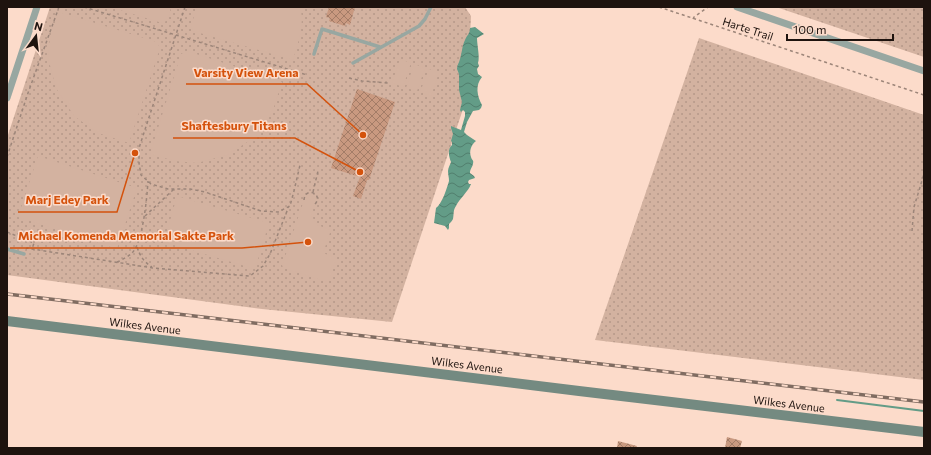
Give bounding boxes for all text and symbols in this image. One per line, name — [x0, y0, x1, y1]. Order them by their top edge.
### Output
street label: Harte Trail — [721, 14, 775, 43]
north arrow — [16, 16, 56, 56]
scale bar — [787, 16, 893, 42]
text: N — [33, 19, 44, 33]
text: 100 m — [793, 22, 827, 36]
callout: Varsity View Arena — [186, 60, 307, 84]
text: Varsity View Arena — [193, 65, 299, 79]
callout: Shaftesbury Titans — [173, 114, 295, 138]
text: Shaftesbury Titans — [181, 118, 287, 132]
callout: Marj Edey Park — [18, 188, 117, 212]
text: Marj Edey Park — [25, 192, 109, 206]
callout: Michael Komenda Memorial Sakte Park — [10, 224, 242, 248]
text: Michael Komenda Memorial Sakte Park — [18, 228, 234, 242]
street label: Wilkes Avenue — [108, 315, 182, 336]
street label: Wilkes Avenue — [430, 354, 504, 375]
street label: Wilkes Avenue — [752, 393, 826, 414]

